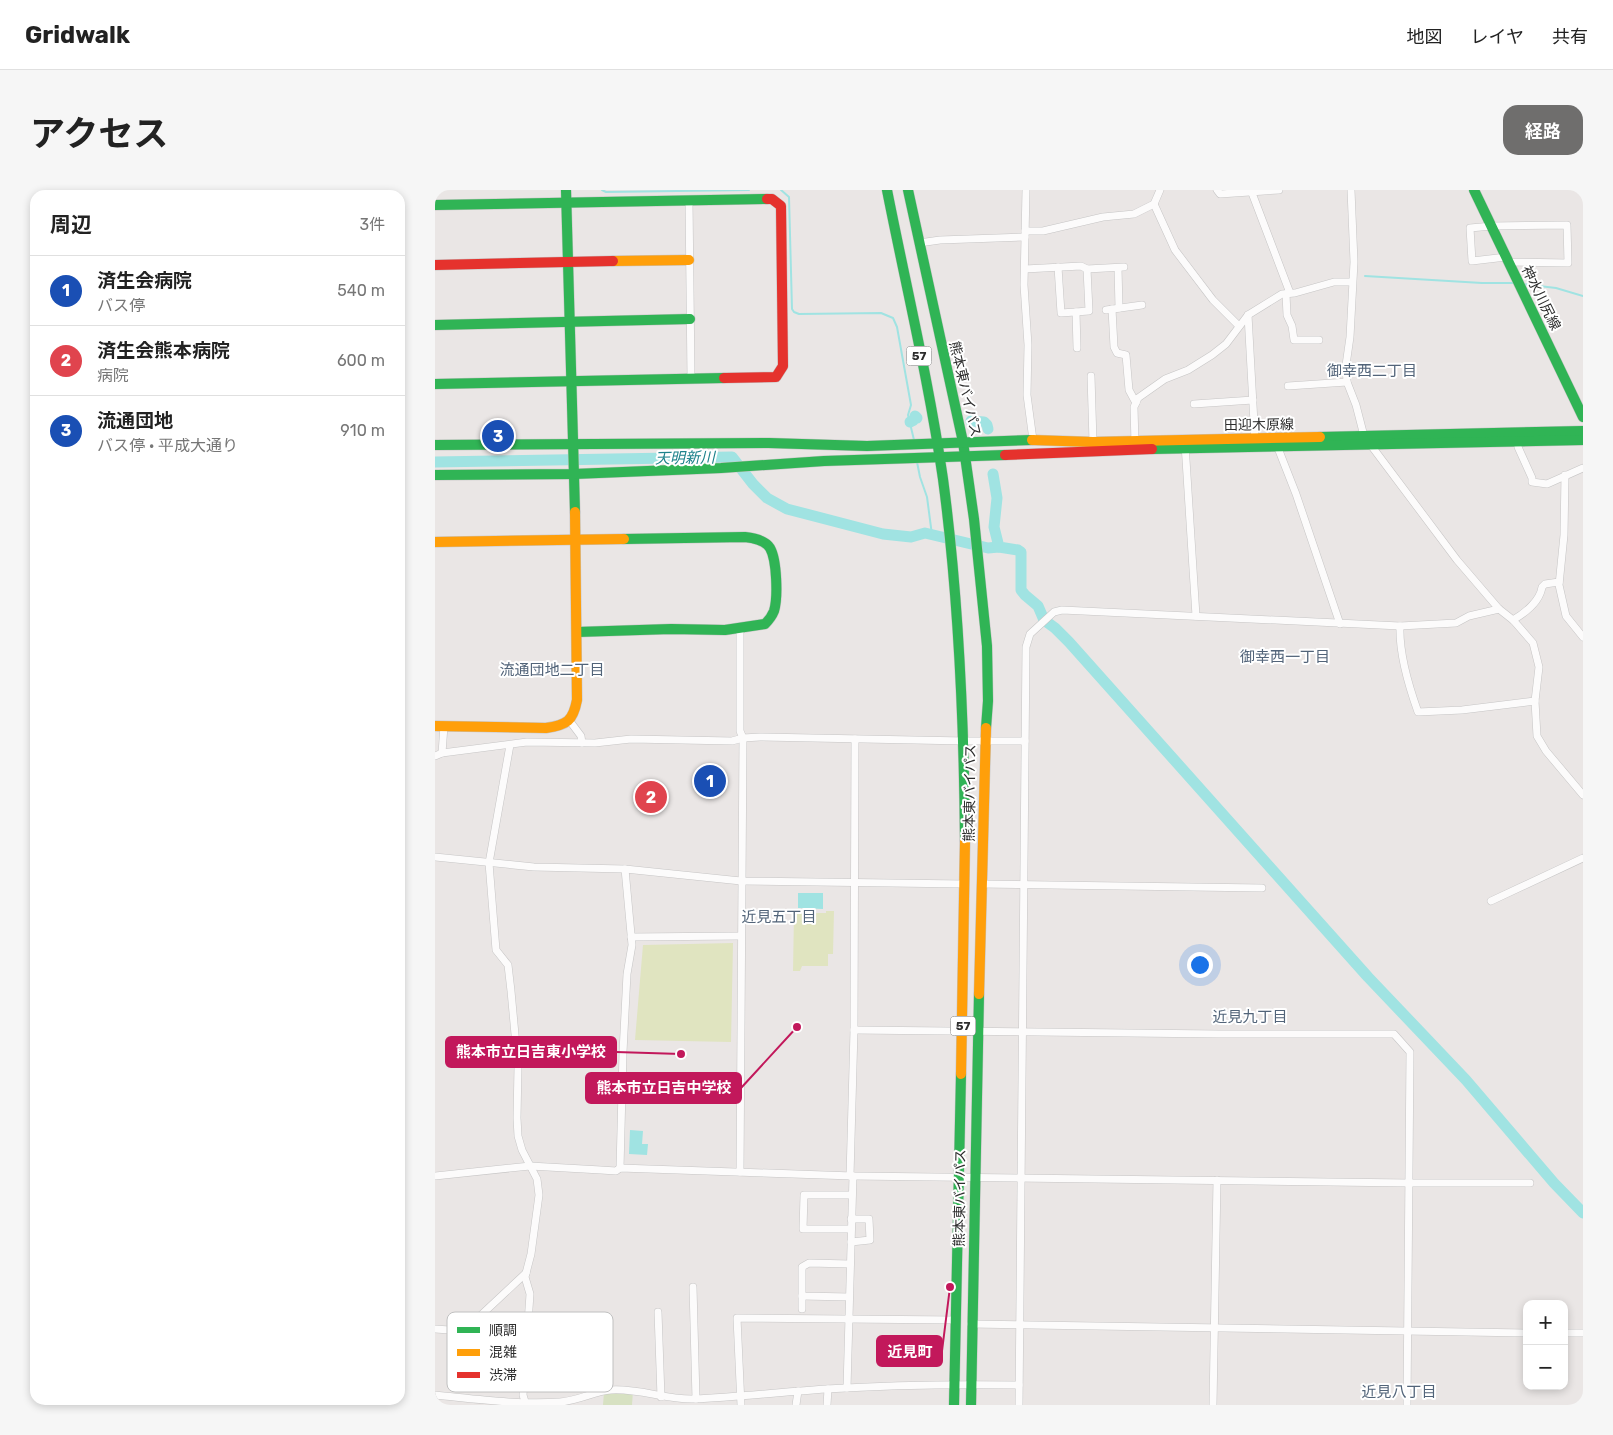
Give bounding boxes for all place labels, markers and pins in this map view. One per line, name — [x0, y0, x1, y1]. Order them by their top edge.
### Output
pin: 3 — [482, 417, 514, 455]
pin: 1 — [694, 762, 726, 800]
pin: 2 — [635, 778, 667, 816]
callout: 熊本市立日吉東小学校 — [446, 1037, 616, 1067]
callout: 熊本市立日吉中学校 — [586, 1073, 741, 1103]
callout: 近見町 — [877, 1336, 942, 1366]

